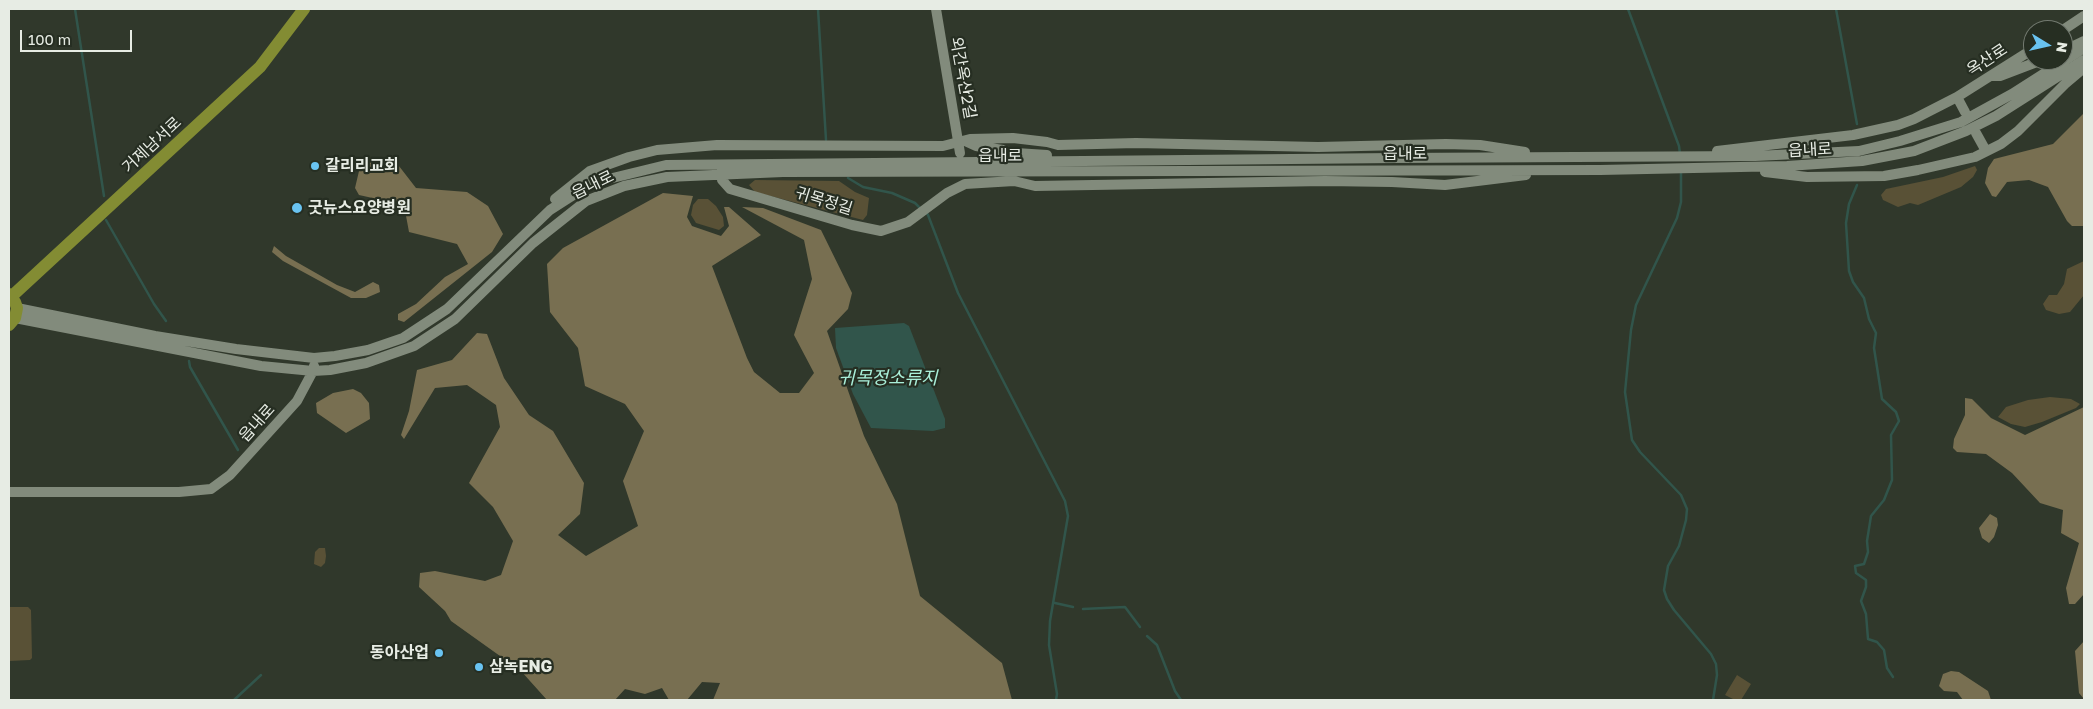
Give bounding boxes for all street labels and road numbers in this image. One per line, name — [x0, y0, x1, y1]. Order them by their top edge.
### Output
street label: 외간옥산2길 — [946, 36, 980, 120]
street label: 옥산로 — [1963, 40, 2011, 80]
street label: 거제남서로 — [119, 113, 185, 177]
street label: 읍내로 — [1787, 139, 1833, 161]
street label: 읍내로 — [1383, 144, 1427, 164]
street label: 읍내로 — [978, 146, 1022, 166]
street label: 읍내로 — [569, 167, 617, 203]
street label: 귀목정길 — [793, 183, 855, 219]
street label: 읍내로 — [235, 400, 279, 446]

